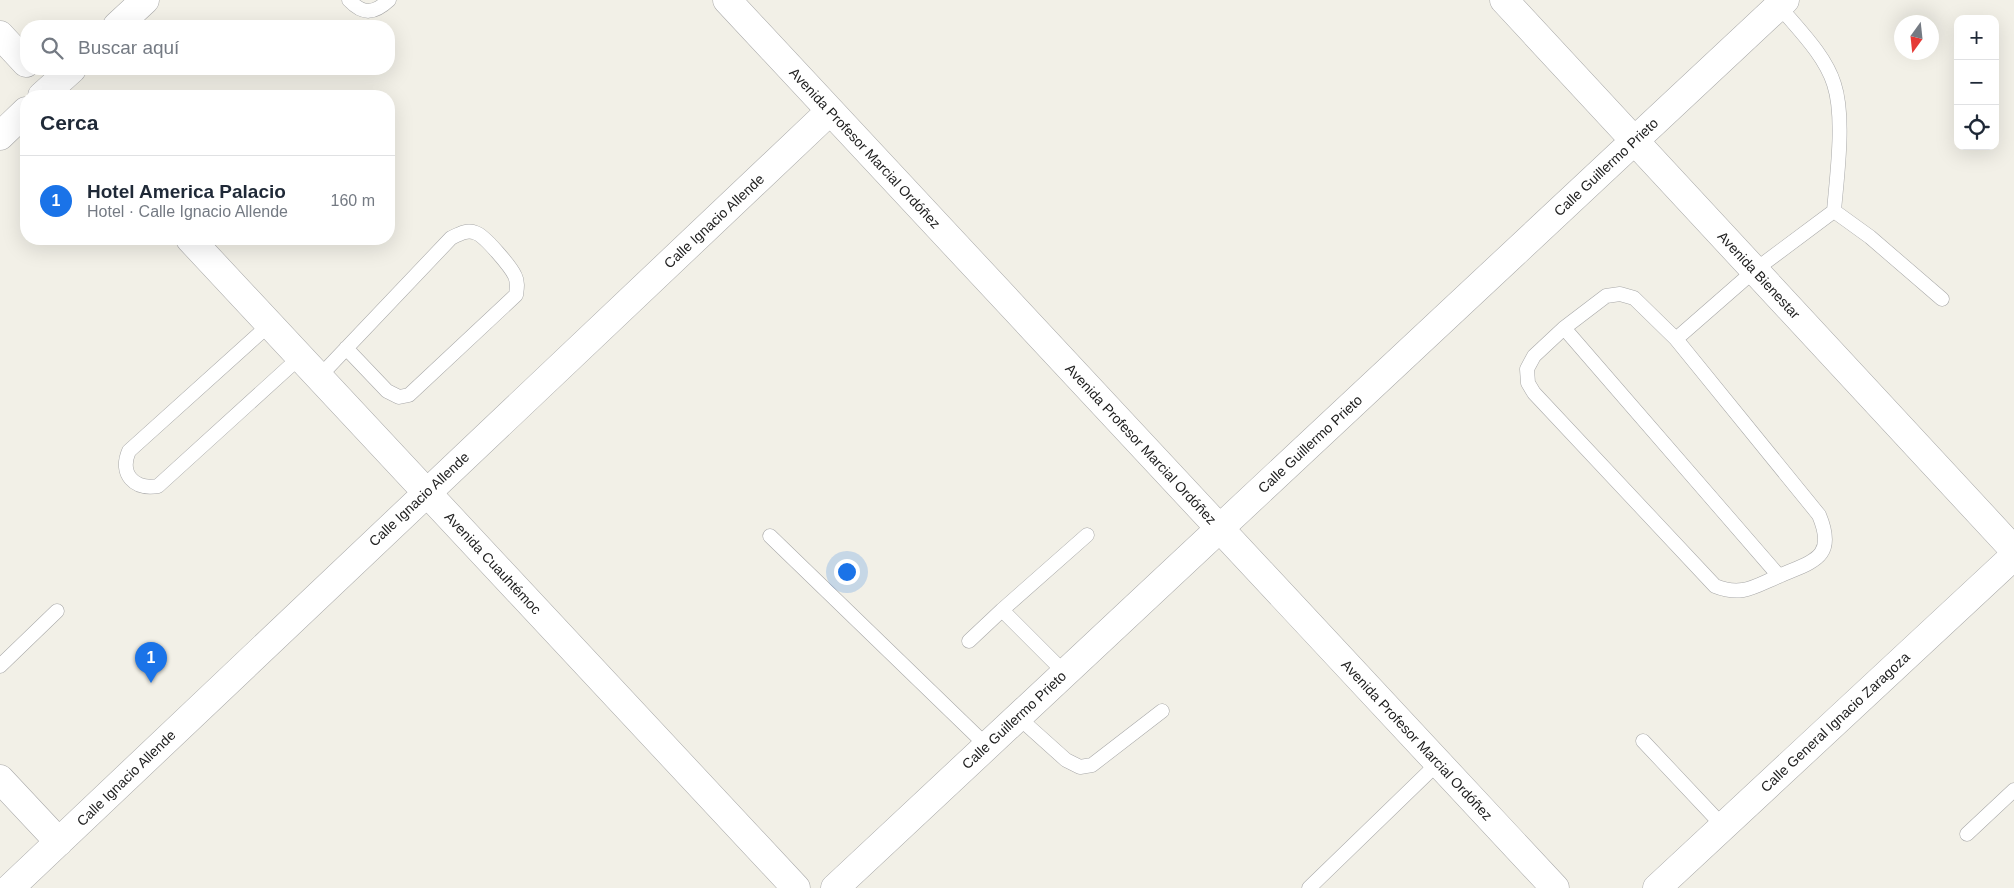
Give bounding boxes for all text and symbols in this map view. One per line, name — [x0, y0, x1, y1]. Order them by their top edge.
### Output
north arrow — [1894, 15, 1939, 60]
map controls — [1954, 15, 1999, 150]
button: + — [1954, 15, 1999, 60]
search box — [20, 20, 395, 75]
icon: search — [38, 34, 66, 62]
text: Buscar aquí — [78, 37, 179, 58]
button: − — [1954, 60, 1999, 105]
street label: Avenida Profesor Marcial Ordóñez — [786, 64, 944, 232]
button: locate — [1954, 105, 1999, 150]
text: Cerca — [40, 111, 98, 134]
street label: Calle Guillermo Prieto — [1551, 115, 1661, 219]
street label: Calle Ignacio Allende — [661, 170, 767, 271]
text: Hotel America Palacio — [87, 181, 286, 202]
text: 1 — [52, 192, 60, 209]
text: 160 m — [331, 192, 375, 209]
text: Hotel · Calle Ignacio Allende — [87, 203, 288, 220]
street label: Avenida Bienestar — [1714, 228, 1804, 322]
street label: Avenida Profesor Marcial Ordóñez — [1062, 360, 1220, 528]
street label: Calle Guillermo Prieto — [1255, 392, 1365, 496]
street label: Calle Ignacio Allende — [366, 448, 472, 549]
street label: Avenida Cuauhtémoc — [442, 509, 544, 617]
your location — [834, 559, 860, 585]
pin: 1 — [135, 642, 167, 683]
street label: Calle General Ignacio Zaragoza — [1757, 649, 1913, 795]
street label: Avenida Profesor Marcial Ordóñez — [1338, 656, 1496, 824]
street label: Calle Guillermo Prieto — [959, 668, 1069, 772]
street label: Calle Ignacio Allende — [73, 727, 179, 829]

